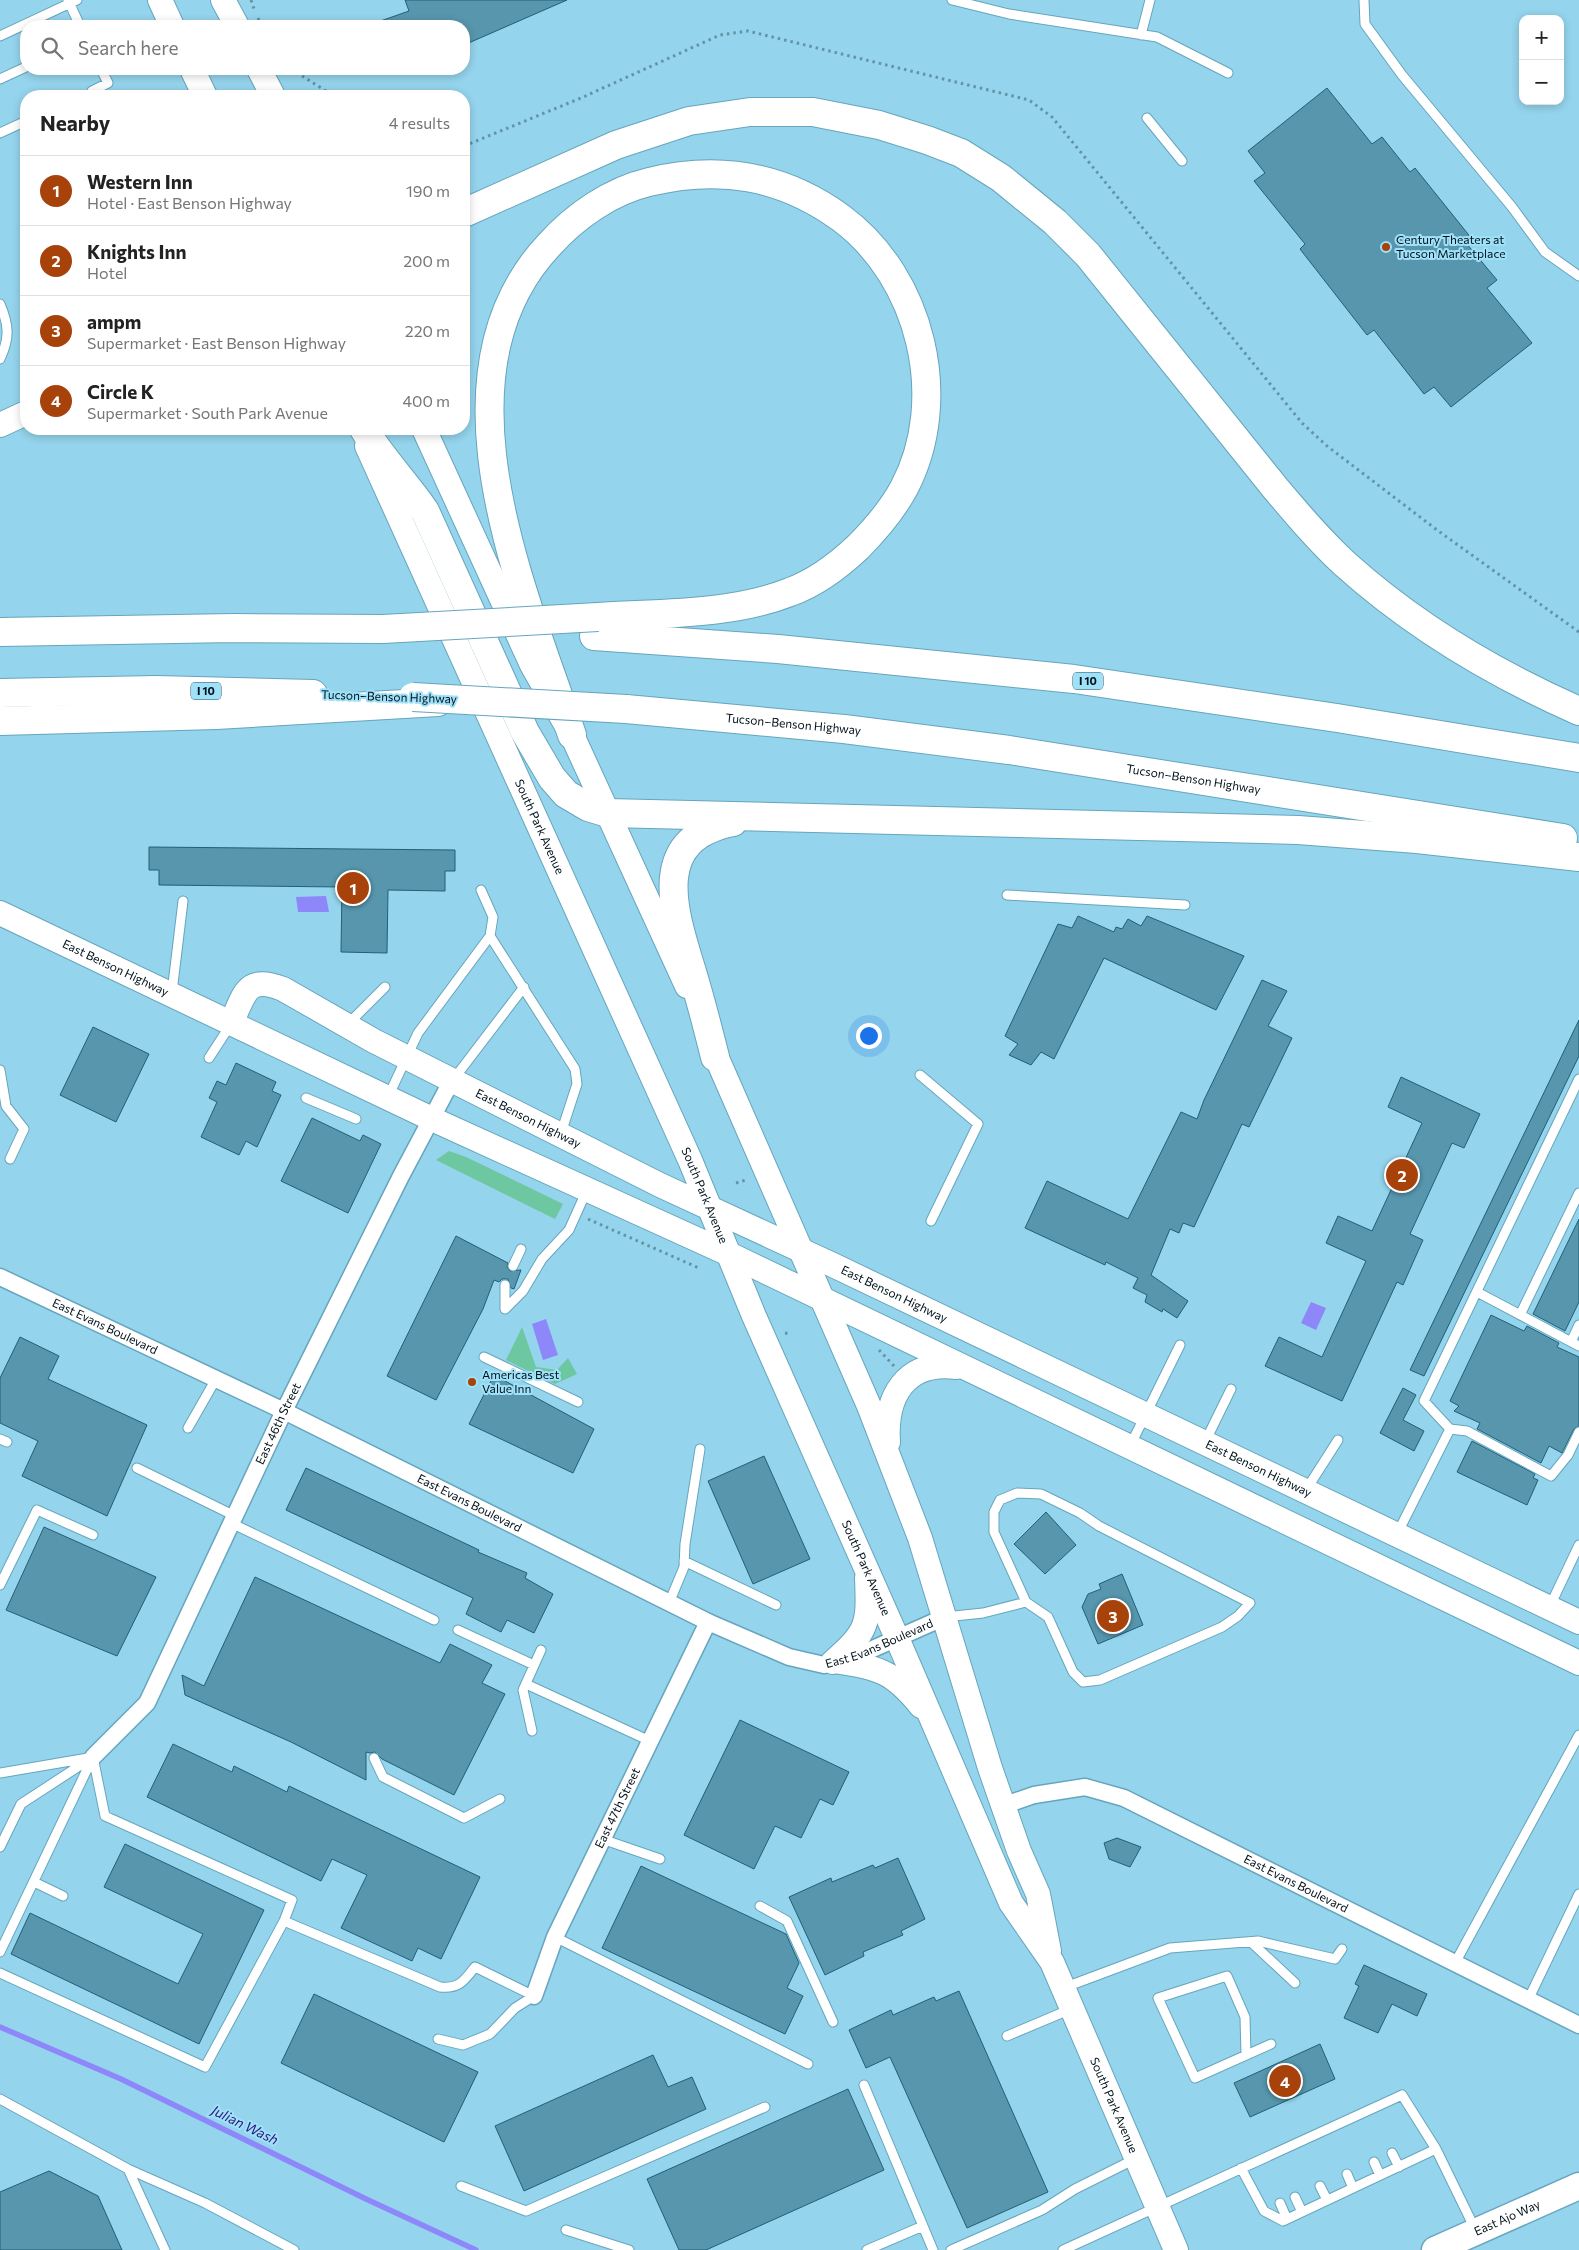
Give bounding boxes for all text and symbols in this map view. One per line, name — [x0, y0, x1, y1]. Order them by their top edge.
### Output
map controls — [1519, 15, 1564, 105]
button: + — [1519, 15, 1564, 60]
search box — [20, 20, 470, 75]
icon: search — [38, 34, 66, 62]
text: Search here — [78, 36, 178, 59]
button: − — [1519, 60, 1564, 105]
text: Nearby — [40, 110, 110, 135]
text: 4 results — [389, 113, 450, 132]
text: Western Inn — [87, 170, 193, 193]
text: 1 — [52, 181, 60, 200]
text: 190 m — [406, 181, 450, 200]
text: Hotel · East Benson Highway — [87, 193, 292, 212]
place label: Century Theaters at Tucson Marketplace — [1396, 232, 1506, 260]
text: Knights Inn — [87, 240, 186, 263]
marker: Century Theaters at Tucson Marketplace — [1380, 241, 1392, 253]
text: 2 — [51, 251, 61, 270]
text: 200 m — [403, 251, 450, 270]
text: Hotel — [87, 263, 127, 282]
text: ampm — [87, 310, 141, 333]
text: 3 — [51, 321, 61, 340]
text: 220 m — [405, 321, 450, 340]
text: Supermarket · East Benson Highway — [87, 333, 346, 352]
text: Circle K — [87, 380, 154, 403]
text: 4 — [51, 391, 61, 410]
text: 400 m — [402, 391, 450, 410]
text: Supermarket · South Park Avenue — [87, 403, 328, 422]
road number: I 10 — [1073, 672, 1103, 689]
road number: I 10 — [191, 682, 221, 699]
street label: Tucson–Benson Highway — [321, 687, 457, 705]
street label: Tucson–Benson Highway — [725, 710, 862, 737]
street label: Tucson–Benson Highway — [1125, 761, 1262, 796]
street label: South Park Avenue — [513, 777, 568, 876]
pin: 1 — [337, 869, 369, 907]
street label: East Benson Highway — [61, 936, 171, 999]
your location — [856, 1023, 882, 1049]
street label: East Benson Highway — [474, 1085, 584, 1150]
street label: South Park Avenue — [679, 1145, 731, 1245]
pin: 2 — [1386, 1156, 1418, 1194]
street label: East Benson Highway — [839, 1262, 950, 1325]
street label: East Evans Boulevard — [50, 1295, 160, 1356]
place label: Americas Best Value Inn — [482, 1367, 559, 1395]
marker: Americas Best Value Inn — [466, 1376, 478, 1388]
street label: East 46th Street — [252, 1380, 303, 1466]
street label: East Benson Highway — [1204, 1436, 1314, 1499]
street label: East Evans Boulevard — [415, 1470, 524, 1534]
street label: South Park Avenue — [840, 1518, 894, 1617]
pin: 3 — [1097, 1597, 1129, 1635]
street label: East Evans Boulevard — [824, 1615, 935, 1670]
street label: East 47th Street — [591, 1765, 642, 1850]
street label: East Evans Boulevard — [1242, 1851, 1351, 1915]
street label: South Park Avenue — [1088, 2055, 1141, 2155]
pin: 4 — [1269, 2062, 1301, 2100]
water label: Julian Wash — [207, 2100, 281, 2148]
street label: East Ajo Way — [1472, 2196, 1542, 2238]

